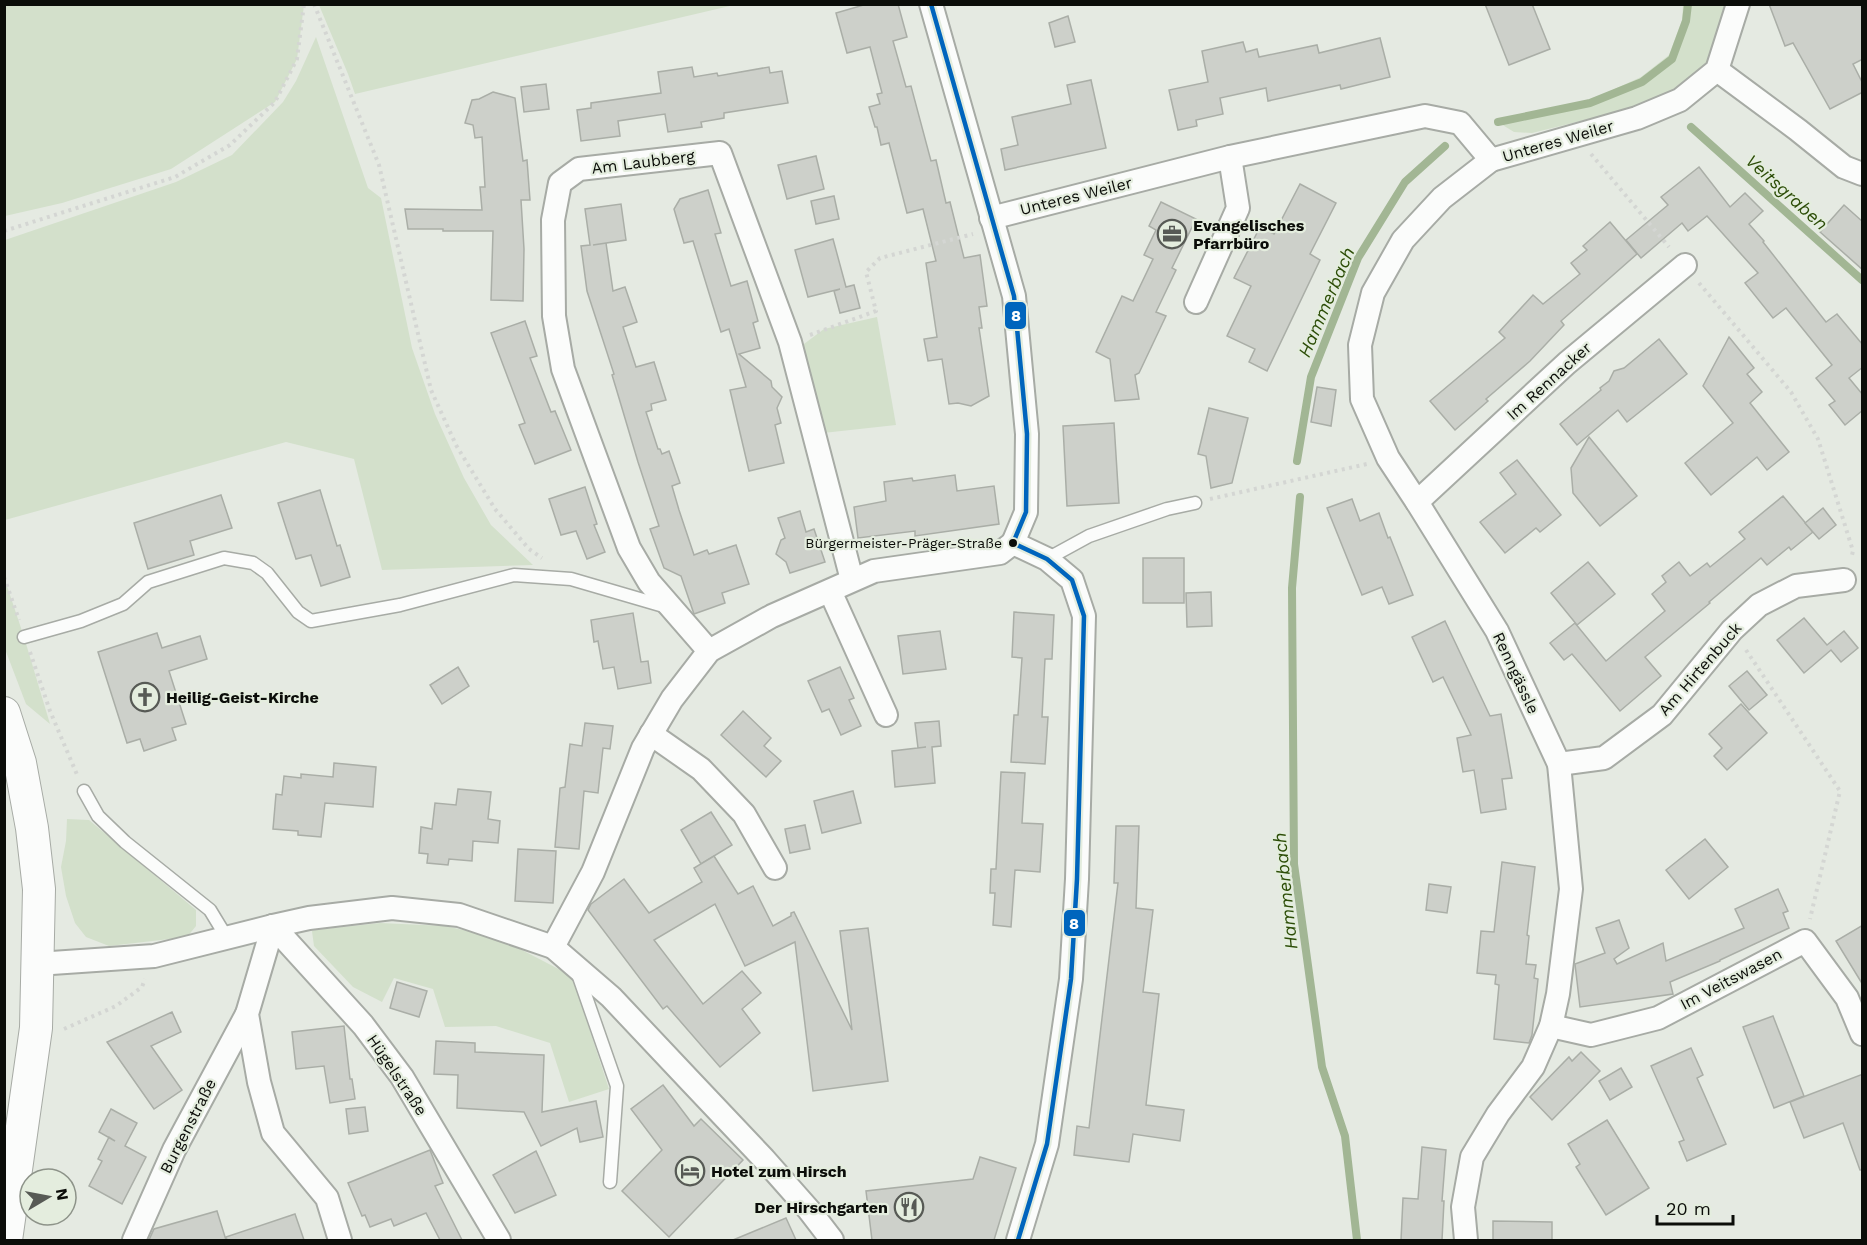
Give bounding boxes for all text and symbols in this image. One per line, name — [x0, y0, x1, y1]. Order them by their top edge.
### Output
street label: Unteres Weiler — [1500, 116, 1616, 166]
street label: Am Laubberg — [590, 146, 696, 178]
water label: Veitsgraben — [1742, 150, 1832, 234]
street label: Unteres Weiler — [1018, 173, 1135, 219]
place label: Evangelisches Pfarrbüro — [1193, 216, 1305, 253]
office icon: Evangelisches Pfarrbüro — [1156, 218, 1188, 250]
water label: Hammerbach — [1293, 244, 1359, 360]
line badge: 8 — [1004, 301, 1027, 330]
text: 8 — [1011, 306, 1021, 325]
street label: Im Rennacker — [1503, 338, 1596, 424]
place label: Bürgermeister-Präger-Straße — [805, 535, 1002, 551]
marker: Bürgermeister-Präger-Straße — [1007, 537, 1019, 549]
street label: Am Hirtenbuck — [1654, 619, 1746, 719]
street label: Renngässle — [1489, 629, 1543, 717]
church icon: Heilig-Geist-Kirche — [129, 681, 161, 713]
place label: Heilig-Geist-Kirche — [166, 688, 319, 707]
water label: Hammerbach — [1268, 832, 1302, 950]
line badge: 8 — [1063, 909, 1086, 937]
text: 8 — [1069, 914, 1079, 933]
street label: Im Veitswasen — [1677, 944, 1785, 1014]
street label: Hügelstraße — [363, 1031, 431, 1119]
street label: Burgenstraße — [156, 1075, 220, 1177]
hotel icon: Hotel zum Hirsch — [674, 1155, 706, 1187]
place label: Hotel zum Hirsch — [711, 1162, 847, 1181]
north arrow — [18, 1167, 78, 1227]
text: N — [52, 1187, 73, 1202]
scale bar — [1657, 1188, 1734, 1226]
restaurant icon: Der Hirschgarten — [893, 1191, 925, 1223]
place label: Der Hirschgarten — [754, 1198, 888, 1217]
text: 20 m — [1666, 1198, 1711, 1219]

